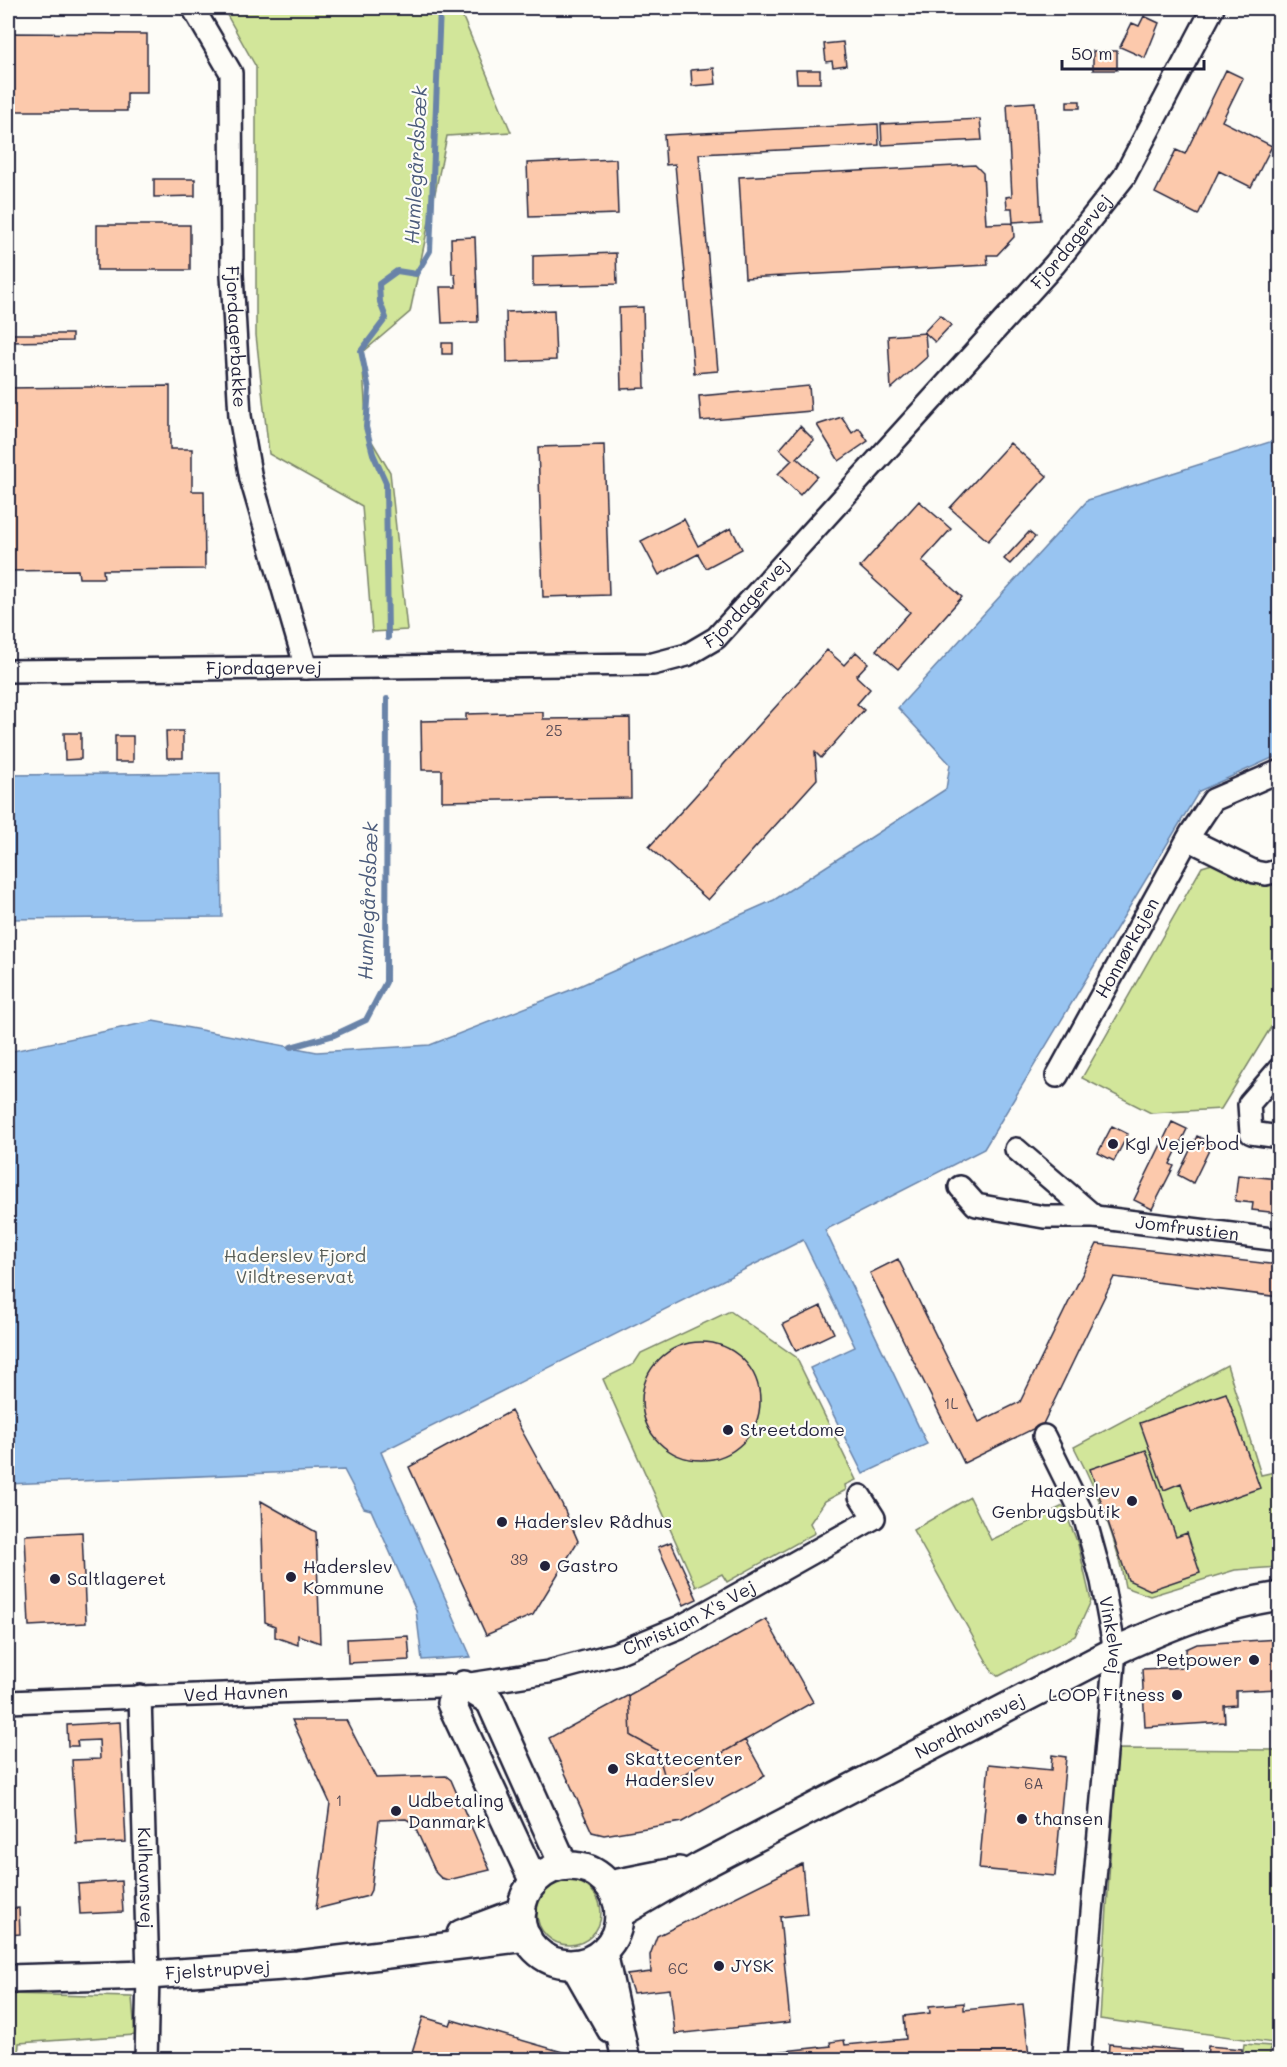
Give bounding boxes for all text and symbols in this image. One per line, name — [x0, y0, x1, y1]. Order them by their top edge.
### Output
scale bar — [1062, 33, 1204, 71]
text: 50 m — [1071, 41, 1113, 65]
water label: Humlegårdsbæk — [398, 85, 432, 245]
street label: Fjordagervej — [1025, 189, 1117, 294]
street label: Fjordagerbakke — [221, 266, 252, 408]
street label: Fjordagervej — [699, 552, 794, 653]
street label: Fjordagervej — [206, 655, 322, 680]
house number: 25 — [545, 720, 563, 740]
water label: Humlegårdsbæk — [351, 821, 383, 981]
street label: Honnørkajen — [1089, 893, 1164, 1002]
place label: Kgl Vejerbod — [1125, 1131, 1239, 1155]
marker: Kgl Vejerbod — [1106, 1137, 1120, 1151]
street label: Jomfrustien — [1134, 1209, 1240, 1246]
park label: Haderslev Fjord Vildtreservat — [224, 1243, 366, 1288]
house number: 1L — [944, 1393, 958, 1413]
place label: Streetdome — [740, 1417, 845, 1441]
marker: Streetdome — [721, 1423, 735, 1437]
place label: Haderslev Genbrugsbutik — [992, 1478, 1120, 1523]
marker: Haderslev Genbrugsbutik — [1125, 1494, 1139, 1508]
place label: Haderslev Rådhus — [514, 1509, 672, 1533]
marker: Haderslev Rådhus — [495, 1515, 509, 1529]
house number: 39 — [510, 1549, 528, 1569]
place label: Gastro — [557, 1553, 618, 1577]
place label: Haderslev Kommune — [303, 1554, 393, 1599]
marker: Gastro — [538, 1559, 552, 1573]
place label: Saltlageret — [67, 1566, 166, 1590]
marker: Haderslev Kommune — [284, 1570, 298, 1584]
marker: Saltlageret — [48, 1572, 62, 1586]
street label: Christian X's Vej — [619, 1574, 759, 1661]
street label: Vinkelvej — [1094, 1594, 1128, 1676]
place label: Petpower — [1156, 1647, 1242, 1671]
marker: Petpower — [1247, 1653, 1261, 1667]
street label: Ved Havnen — [183, 1679, 289, 1706]
place label: LOOP Fitness — [1048, 1682, 1165, 1706]
street label: Nordhavnsvej — [910, 1687, 1029, 1764]
marker: LOOP Fitness — [1170, 1688, 1184, 1702]
place label: Skattecenter Haderslev — [625, 1746, 743, 1791]
marker: Skattecenter Haderslev — [606, 1762, 620, 1776]
house number: 6A — [1024, 1773, 1044, 1793]
place label: Udbetaling Danmark — [408, 1788, 504, 1833]
house number: 1 — [336, 1790, 342, 1810]
marker: Udbetaling Danmark — [389, 1804, 403, 1818]
place label: thansen — [1034, 1806, 1103, 1830]
marker: thansen — [1015, 1812, 1029, 1826]
street label: Kulhavnsvej — [133, 1827, 160, 1929]
place label: JYSK — [731, 1953, 774, 1977]
street label: Fjelstrupvej — [164, 1954, 271, 1985]
house number: 6C — [668, 1958, 688, 1978]
marker: JYSK — [712, 1959, 726, 1973]

